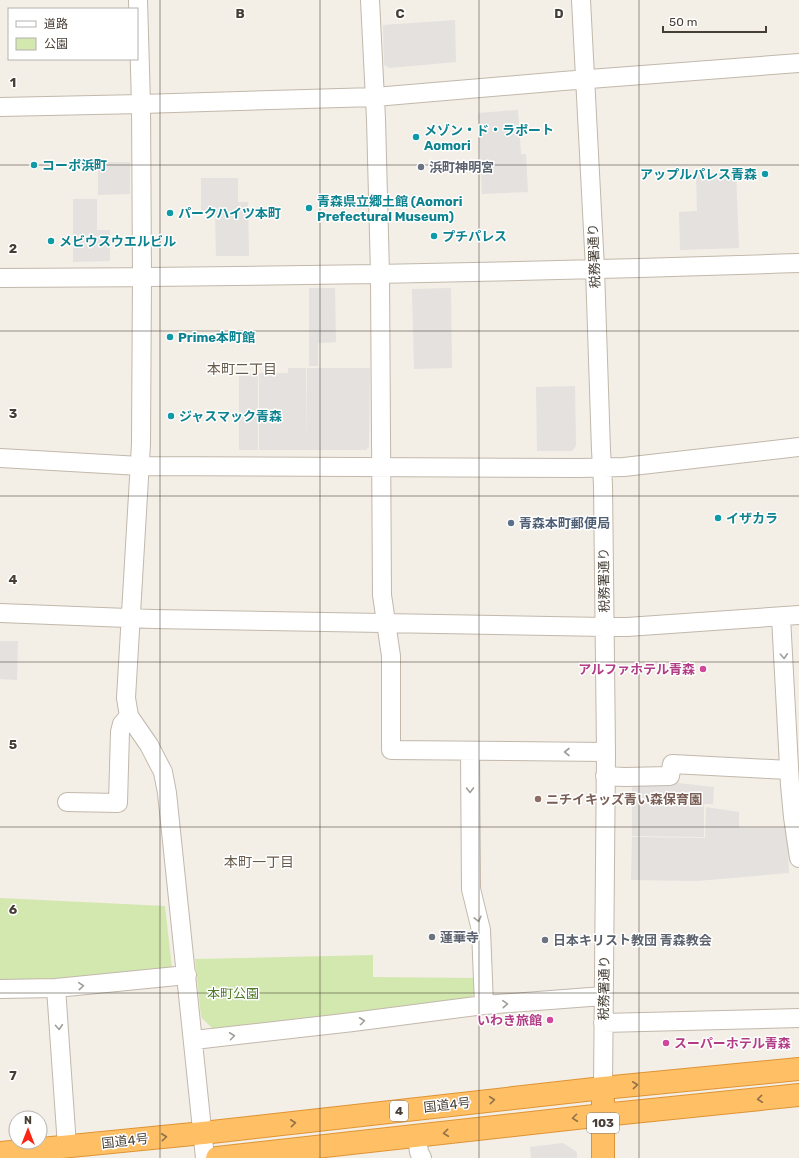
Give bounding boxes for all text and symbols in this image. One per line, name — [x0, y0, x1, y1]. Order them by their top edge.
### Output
text: B — [235, 6, 245, 21]
text: C — [395, 6, 405, 21]
text: D — [554, 6, 564, 21]
legend — [8, 8, 138, 60]
scale bar — [663, 8, 766, 34]
text: 50 m — [669, 15, 697, 29]
text: 道路 — [44, 17, 68, 31]
text: 公園 — [44, 37, 68, 51]
text: 1 — [10, 75, 16, 90]
place label: メゾン・ド・ラポート Aomori — [424, 123, 554, 153]
marker: メゾン・ド・ラポート Aomori — [411, 132, 421, 142]
place label: コーポ浜町 — [42, 158, 107, 173]
marker: コーポ浜町 — [29, 160, 39, 170]
place label: 浜町神明宮 — [429, 160, 494, 175]
marker: 浜町神明宮 — [416, 162, 426, 172]
place label: アップルパレス青森 — [640, 167, 757, 182]
marker: アップルパレス青森 — [760, 169, 770, 179]
place label: 青森県立郷土館 (Aomori Prefectural Museum) — [317, 194, 462, 224]
marker: 青森県立郷土館 (Aomori Prefectural Museum) — [304, 203, 314, 213]
place label: パークハイツ本町 — [178, 206, 281, 221]
marker: パークハイツ本町 — [165, 208, 175, 218]
street label: 税務署通り — [585, 223, 603, 289]
place label: プチパレス — [442, 229, 507, 244]
marker: プチパレス — [429, 231, 439, 241]
place label: メビウスウエルビル — [59, 234, 176, 249]
marker: メビウスウエルビル — [46, 236, 56, 246]
text: 2 — [9, 241, 17, 256]
place label: Prime本町館 — [178, 330, 255, 345]
marker: Prime本町館 — [165, 332, 175, 342]
district label: 本町二丁目 — [207, 361, 277, 378]
text: 3 — [9, 406, 18, 421]
place label: ジャスマック青森 — [179, 409, 282, 424]
marker: ジャスマック青森 — [166, 411, 176, 421]
place label: イザカラ — [726, 511, 778, 526]
marker: イザカラ — [713, 513, 723, 523]
place label: 青森本町郵便局 — [519, 516, 610, 531]
marker: 青森本町郵便局 — [506, 518, 516, 528]
street label: 税務署通り — [596, 547, 612, 613]
text: 4 — [9, 572, 18, 587]
one-way arrow — [779, 653, 788, 659]
place label: アルファホテル青森 — [578, 662, 695, 677]
marker: アルファホテル青森 — [698, 664, 708, 674]
text: 5 — [9, 737, 17, 752]
one-way arrow — [564, 747, 570, 756]
one-way arrow — [466, 787, 474, 793]
place label: ニチイキッズ青い森保育園 — [546, 792, 702, 807]
marker: ニチイキッズ青い森保育園 — [533, 794, 543, 804]
district label: 本町一丁目 — [224, 854, 294, 871]
text: 6 — [9, 902, 18, 917]
one-way arrow — [474, 916, 482, 922]
place label: 蓮華寺 — [440, 930, 479, 945]
marker: 蓮華寺 — [427, 932, 437, 942]
place label: 日本キリスト教団 青森教会 — [553, 933, 712, 948]
marker: 日本キリスト教団 青森教会 — [540, 935, 550, 945]
street label: 税務署通り — [596, 955, 612, 1021]
one-way arrow — [78, 982, 84, 991]
park label: 本町公園 — [207, 986, 259, 1001]
one-way arrow — [501, 999, 508, 1008]
place label: いわき旅館 — [477, 1013, 542, 1028]
marker: いわき旅館 — [545, 1015, 555, 1025]
one-way arrow — [359, 1017, 365, 1026]
one-way arrow — [54, 1024, 63, 1030]
one-way arrow — [229, 1032, 235, 1041]
place label: スーパーホテル青森 — [674, 1036, 791, 1051]
marker: スーパーホテル青森 — [661, 1038, 671, 1048]
text: 7 — [9, 1068, 17, 1083]
one-way arrow — [632, 1080, 638, 1089]
street label: 国道4号 — [423, 1095, 471, 1115]
one-way arrow — [757, 1095, 763, 1104]
one-way arrow — [489, 1096, 495, 1105]
road number: 4 — [390, 1101, 408, 1121]
north arrow — [8, 1110, 48, 1150]
one-way arrow — [572, 1113, 578, 1122]
road number: 103 — [587, 1113, 619, 1133]
text: N — [24, 1114, 32, 1127]
one-way arrow — [290, 1118, 296, 1127]
one-way arrow — [443, 1128, 449, 1137]
street label: 国道4号 — [101, 1131, 149, 1151]
one-way arrow — [161, 1132, 167, 1141]

